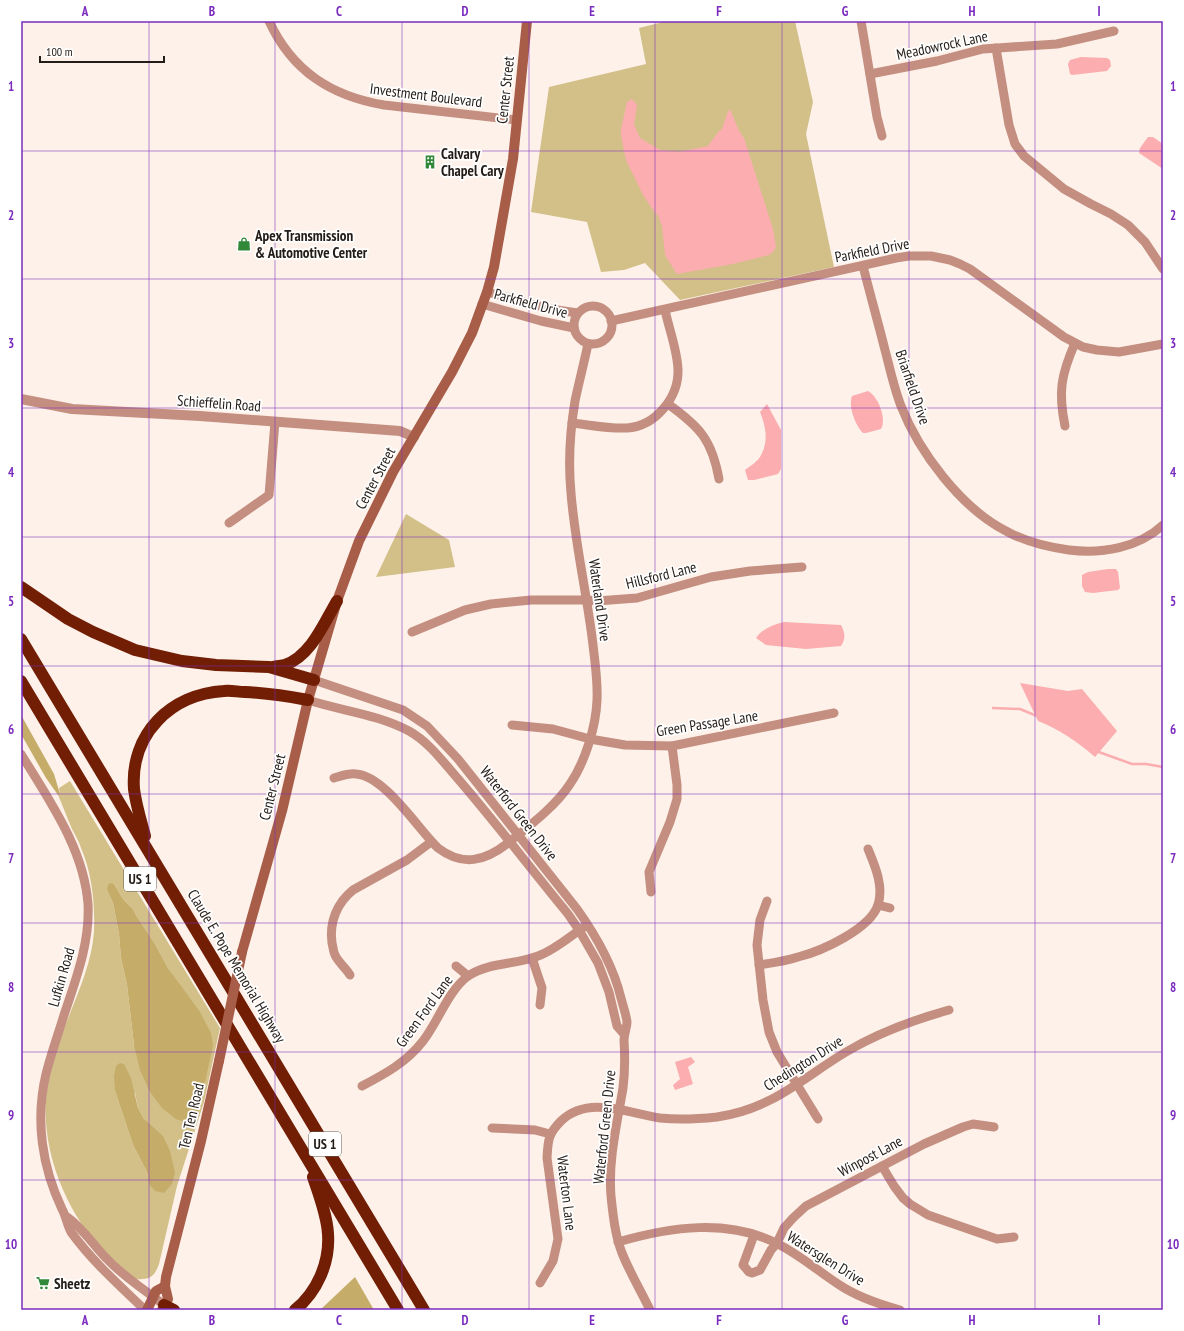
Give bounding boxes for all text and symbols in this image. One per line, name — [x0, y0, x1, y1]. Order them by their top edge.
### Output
text: A — [81, 3, 89, 20]
text: B — [209, 3, 215, 20]
text: C — [336, 3, 342, 20]
text: D — [462, 3, 469, 20]
text: E — [589, 3, 595, 20]
text: F — [716, 3, 722, 20]
text: G — [842, 3, 849, 20]
text: H — [969, 3, 976, 20]
text: I — [1097, 3, 1101, 20]
street label: Meadowrock Lane — [895, 26, 989, 64]
scale bar — [40, 38, 164, 64]
text: 100 m — [46, 44, 73, 59]
street label: Center Street — [492, 55, 518, 125]
text: 1 — [8, 78, 14, 95]
text: 1 — [1170, 78, 1176, 95]
street label: Investment Boulevard — [369, 79, 483, 111]
place label: Calvary Chapel Cary — [441, 144, 505, 180]
building icon: Calvary Chapel Cary — [422, 154, 438, 170]
text: 2 — [8, 207, 14, 224]
text: 2 — [1170, 207, 1176, 224]
place label: Apex Transmission & Automotive Center — [254, 226, 368, 262]
street label: Parkfield Drive — [833, 233, 911, 267]
shop icon: Apex Transmission & Automotive Center — [236, 236, 252, 252]
street label: Parkfield Drive — [492, 284, 570, 322]
text: 3 — [8, 335, 14, 352]
text: 3 — [1170, 335, 1176, 352]
street label: Briarfield Drive — [891, 347, 935, 427]
street label: Schieffelin Road — [177, 391, 261, 415]
street label: Center Street — [351, 444, 399, 512]
text: 4 — [8, 464, 15, 481]
text: 4 — [1170, 464, 1177, 481]
street label: Hillsford Lane — [624, 557, 698, 593]
street label: Waterland Drive — [585, 558, 615, 642]
text: 5 — [8, 593, 14, 610]
text: 5 — [1170, 593, 1176, 610]
street label: Green Passage Lane — [655, 706, 759, 740]
text: 6 — [8, 721, 14, 738]
text: 6 — [1170, 721, 1176, 738]
street label: Center Street — [255, 752, 289, 822]
street label: Waterford Green Drive — [476, 762, 562, 864]
text: 7 — [8, 850, 14, 867]
text: 7 — [1170, 850, 1176, 867]
road number: US 1 — [124, 867, 156, 891]
street label: Claude E. Pope Memorial Highway — [184, 886, 291, 1046]
street label: Lufkin Road — [43, 945, 79, 1009]
street label: Green Ford Lane — [391, 971, 457, 1051]
text: 8 — [8, 979, 14, 996]
text: 8 — [1170, 979, 1176, 996]
street label: Chedington Drive — [760, 1031, 846, 1095]
street label: Waterford Green Drive — [589, 1069, 619, 1185]
street label: Ten Ten Road — [174, 1081, 208, 1151]
text: 9 — [8, 1107, 14, 1124]
text: 9 — [1170, 1107, 1176, 1124]
street label: Winpost Lane — [835, 1131, 905, 1181]
road number: US 1 — [309, 1132, 341, 1156]
street label: Waterton Lane — [553, 1154, 581, 1232]
street label: Watersglen Drive — [784, 1227, 868, 1289]
text: 10 — [5, 1236, 17, 1253]
text: 10 — [1167, 1236, 1179, 1253]
place label: Sheetz — [54, 1274, 91, 1293]
supermarket icon: Sheetz — [35, 1275, 51, 1291]
text: A — [81, 1312, 89, 1329]
text: B — [209, 1312, 215, 1329]
text: C — [336, 1312, 342, 1329]
text: D — [462, 1312, 469, 1329]
text: E — [589, 1312, 595, 1329]
text: F — [716, 1312, 722, 1329]
text: G — [842, 1312, 849, 1329]
text: H — [969, 1312, 976, 1329]
text: I — [1097, 1312, 1101, 1329]

